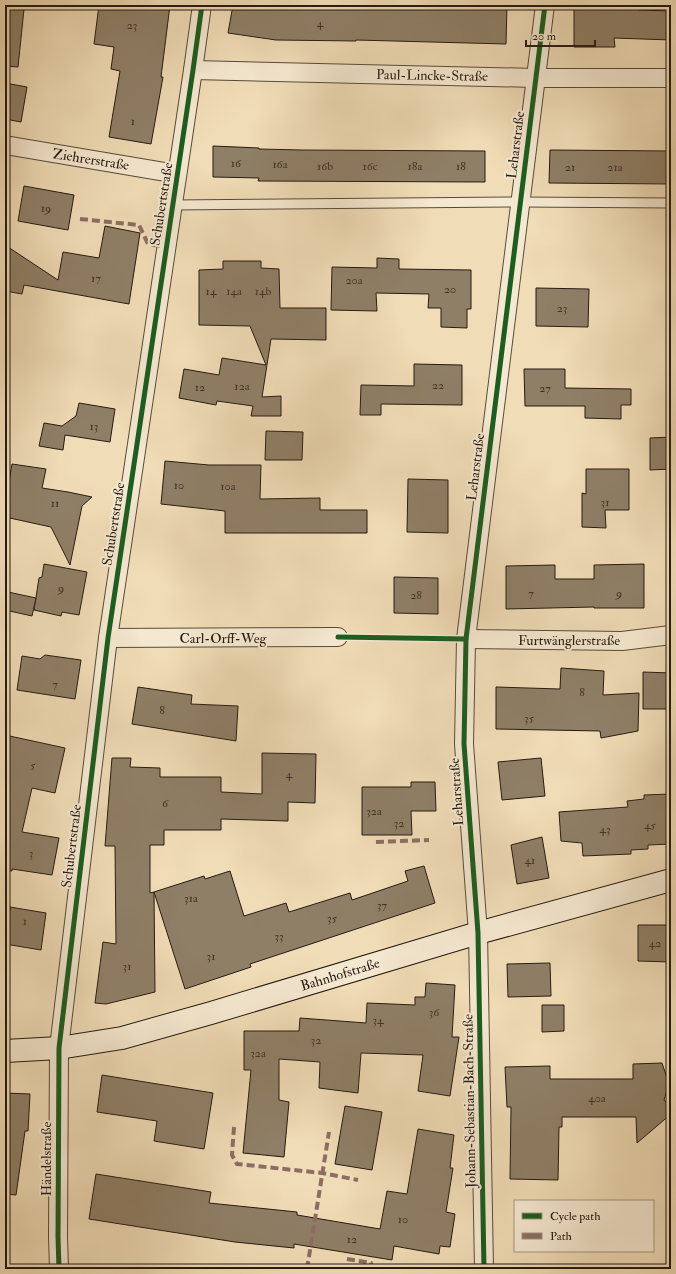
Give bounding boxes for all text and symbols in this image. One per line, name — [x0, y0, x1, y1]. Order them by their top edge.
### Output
house number: 4 — [317, 16, 324, 31]
house number: 23 — [127, 18, 137, 33]
scale bar — [526, 22, 595, 48]
text: 20 m — [532, 29, 557, 44]
street label: Paul-Lincke-Straße — [376, 66, 488, 85]
street label: Leharstraße — [503, 110, 528, 180]
house number: 1 — [131, 114, 135, 129]
street label: Ziehrerstraße — [51, 145, 131, 174]
house number: 16 — [231, 156, 242, 171]
house number: 16a — [272, 157, 289, 172]
house number: 16b — [317, 159, 333, 174]
house number: 16c — [362, 159, 378, 174]
house number: 18a — [408, 159, 423, 174]
house number: 18 — [456, 159, 466, 174]
house number: 21 — [565, 160, 575, 175]
house number: 21a — [607, 160, 624, 175]
street label: Schubertstraße — [147, 161, 176, 247]
house number: 19 — [41, 201, 51, 216]
house number: 17 — [91, 271, 101, 286]
house number: 20a — [345, 273, 364, 288]
house number: 20 — [444, 282, 456, 297]
house number: 14 — [206, 284, 217, 299]
house number: 14a — [226, 284, 243, 299]
house number: 14b — [255, 284, 271, 299]
house number: 23 — [557, 301, 567, 316]
house number: 22 — [432, 378, 444, 393]
house number: 12a — [234, 379, 251, 394]
house number: 12 — [195, 380, 205, 395]
house number: 27 — [539, 381, 551, 396]
house number: 13 — [90, 419, 98, 434]
street label: Leharstraße — [463, 432, 488, 502]
house number: 10 — [174, 478, 184, 493]
house number: 10a — [220, 479, 237, 494]
street label: Schubertstraße — [99, 481, 128, 567]
house number: 31 — [601, 495, 609, 510]
house number: 11 — [51, 496, 59, 511]
house number: 9 — [57, 581, 64, 596]
house number: 7 — [528, 586, 534, 601]
house number: 9 — [615, 586, 622, 601]
house number: 28 — [410, 588, 422, 603]
street label: Carl-Orff-Weg — [180, 630, 268, 647]
street label: Furtwänglerstraße — [518, 632, 620, 649]
house number: 7 — [52, 677, 58, 692]
house number: 8 — [579, 685, 585, 700]
house number: 8 — [159, 703, 165, 718]
house number: 35 — [524, 711, 535, 726]
street label: Leharstraße — [446, 757, 467, 826]
house number: 5 — [30, 758, 36, 773]
house number: 4 — [286, 767, 293, 782]
house number: 6 — [162, 796, 169, 811]
street label: Schubertstraße — [58, 803, 85, 889]
house number: 32a — [366, 804, 383, 819]
house number: 32 — [394, 816, 404, 831]
house number: 45 — [644, 818, 657, 833]
house number: 43 — [599, 822, 611, 837]
house number: 3 — [29, 846, 33, 861]
house number: 41 — [525, 853, 535, 868]
house number: 31a — [184, 891, 199, 906]
house number: 37 — [377, 898, 388, 913]
house number: 35 — [327, 911, 338, 926]
house number: 1 — [23, 914, 27, 929]
house number: 33 — [274, 929, 284, 944]
house number: 42 — [649, 936, 661, 951]
house number: 31 — [207, 949, 215, 964]
street label: Bahnhofstraße — [299, 954, 382, 995]
house number: 31 — [123, 959, 131, 974]
house number: 36 — [429, 1005, 440, 1020]
house number: 34 — [372, 1013, 384, 1028]
street label: Johann-Sebastian-Bach-Straße — [459, 1014, 480, 1189]
house number: 32 — [311, 1033, 321, 1048]
house number: 32a — [250, 1046, 267, 1061]
house number: 40a — [588, 1091, 607, 1106]
street label: Händelstraße — [38, 1122, 55, 1196]
legend — [514, 1200, 654, 1252]
text: Cycle path — [550, 1209, 601, 1224]
house number: 10 — [398, 1212, 408, 1227]
text: Path — [550, 1229, 573, 1244]
house number: 12 — [347, 1232, 357, 1247]

